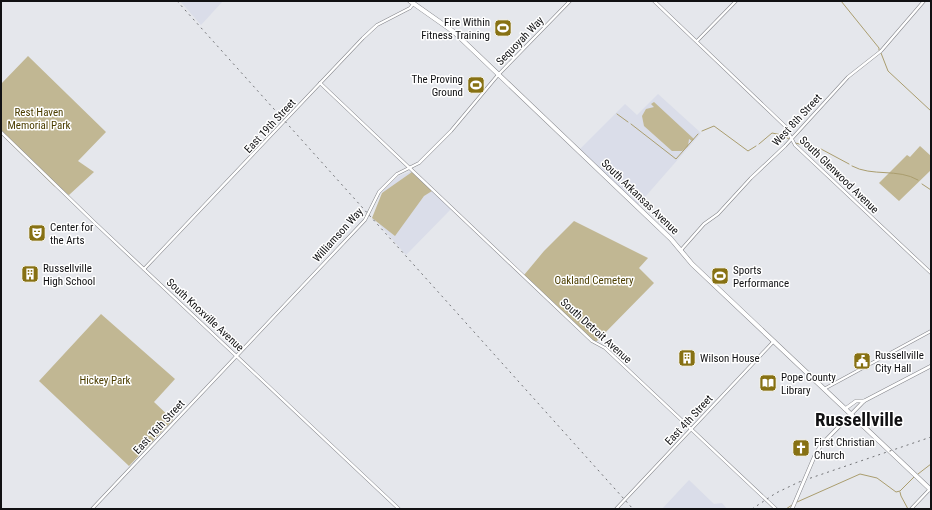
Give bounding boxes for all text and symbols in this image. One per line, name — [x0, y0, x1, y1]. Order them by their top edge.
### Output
street label: Sequoyah Way — [494, 14, 547, 68]
place label: Fire Within Fitness Training — [421, 16, 490, 42]
sports icon: Fire Within Fitness Training — [493, 18, 513, 38]
place label: The Proving Ground — [412, 73, 463, 99]
sports icon: The Proving Ground — [466, 75, 486, 95]
street label: West 8th Street — [770, 91, 824, 149]
street label: East 19th Street — [242, 96, 298, 156]
park label: Rest Haven Memorial Park — [7, 106, 71, 132]
street label: South Glenwood Avenue — [797, 134, 881, 216]
street label: South Arkansas Avenue — [599, 157, 681, 237]
street label: Williamson Way — [310, 205, 366, 265]
place label: Center for the Arts — [50, 221, 94, 247]
theatre icon: Center for the Arts — [27, 223, 47, 243]
place label: Russellville High School — [43, 262, 95, 288]
building icon: Russellville High School — [20, 264, 40, 284]
place label: Sports Performance — [733, 264, 789, 290]
sports icon: Sports Performance — [710, 266, 730, 286]
park label: Oakland Cemetery — [554, 274, 634, 287]
street label: South Knoxville Avenue — [164, 276, 246, 354]
street label: South Detroit Avenue — [558, 296, 634, 366]
building icon: Wilson House — [677, 348, 697, 368]
place label: Russellville City Hall — [875, 349, 924, 375]
public building icon: Russellville City Hall — [852, 351, 872, 371]
place label: Wilson House — [700, 352, 760, 365]
place label: Pope County Library — [781, 371, 836, 397]
library icon: Pope County Library — [758, 373, 778, 393]
park label: Hickey Park — [79, 374, 131, 387]
street label: East 4th Street — [662, 392, 716, 448]
street label: East 16th Street — [131, 397, 187, 457]
district label: Russellville — [815, 408, 903, 431]
place label: First Christian Church — [814, 436, 875, 462]
church icon: First Christian Church — [791, 438, 811, 458]

